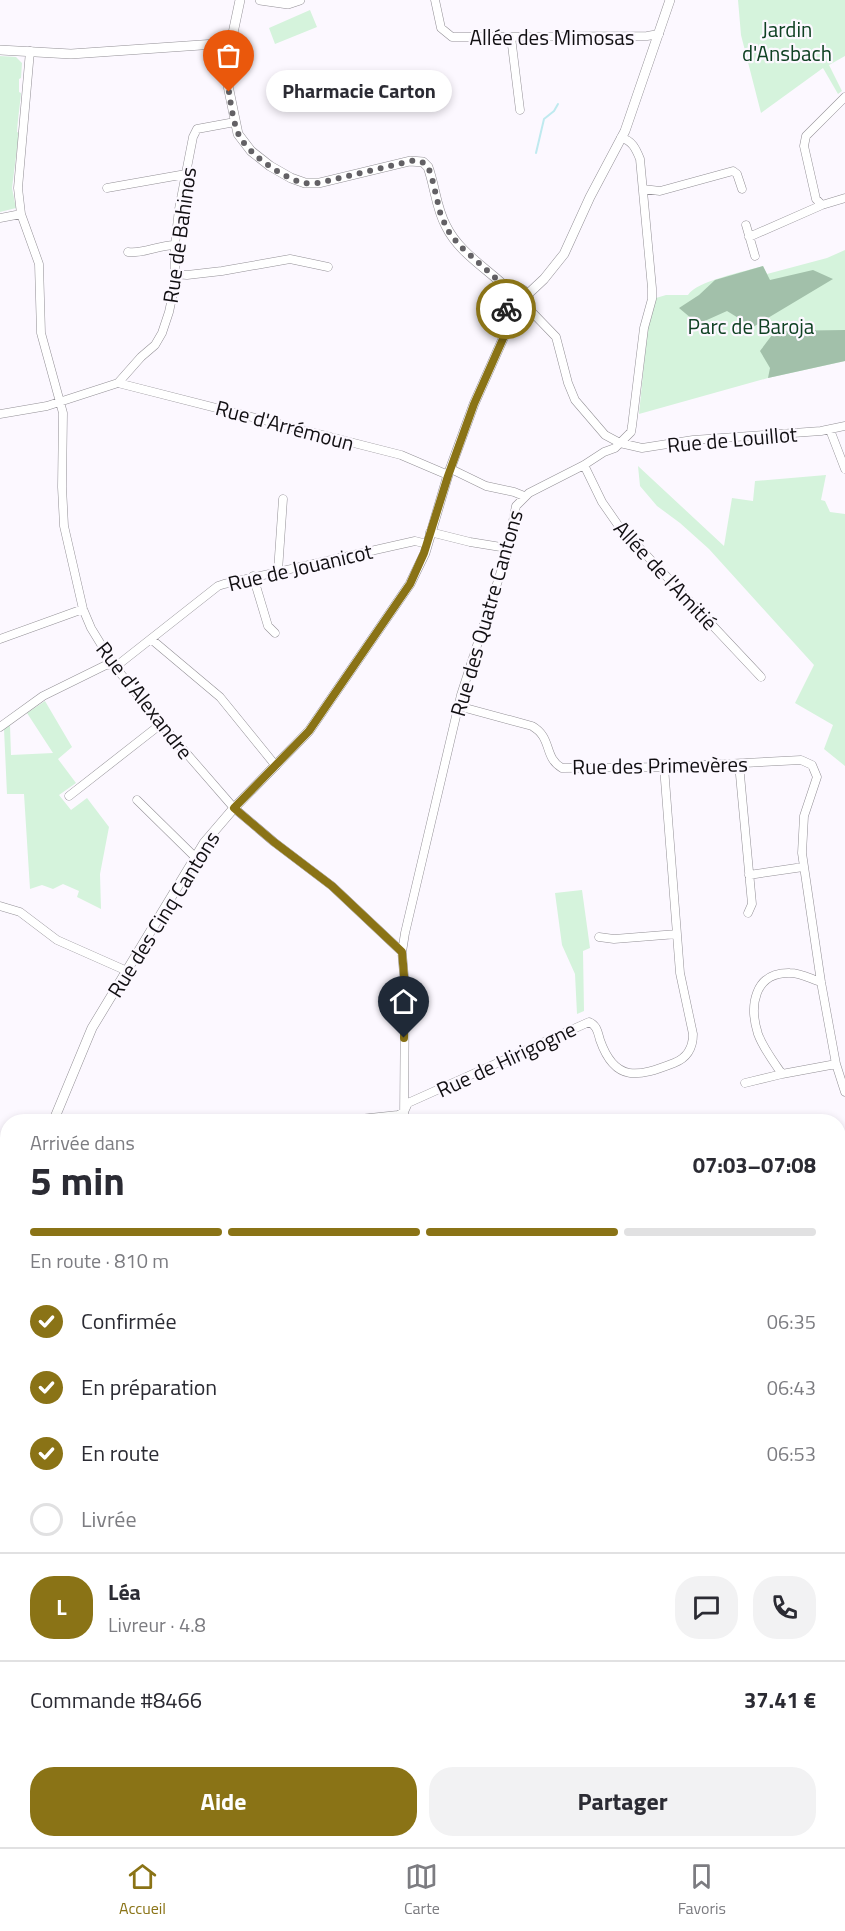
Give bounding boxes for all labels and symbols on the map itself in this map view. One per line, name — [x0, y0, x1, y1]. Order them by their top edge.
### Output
park label: Jardin d'Ansbach — [742, 13, 832, 69]
street label: Allée des Mimosas — [469, 21, 635, 53]
pin — [203, 30, 254, 92]
callout: Pharmacie Carton — [265, 71, 451, 113]
street label: Rue de Bahinos — [154, 165, 204, 305]
courier — [476, 279, 536, 339]
park label: Parc de Baroja — [688, 310, 815, 342]
street label: Rue d'Arrémoun — [212, 391, 358, 459]
street label: Rue de Louillot — [666, 417, 799, 461]
street label: Rue des Quatre Cantons — [441, 506, 531, 720]
street label: Allée de l'Amitié — [607, 513, 725, 637]
street label: Rue de Jouanicot — [224, 535, 376, 599]
street label: Rue d'Alexandre — [89, 634, 201, 766]
street label: Rue des Primevères — [572, 747, 748, 783]
street label: Rue des Cinq Cantons — [99, 825, 227, 1003]
pin — [378, 976, 429, 1038]
street label: Rue de Hirigogne — [431, 1013, 581, 1105]

